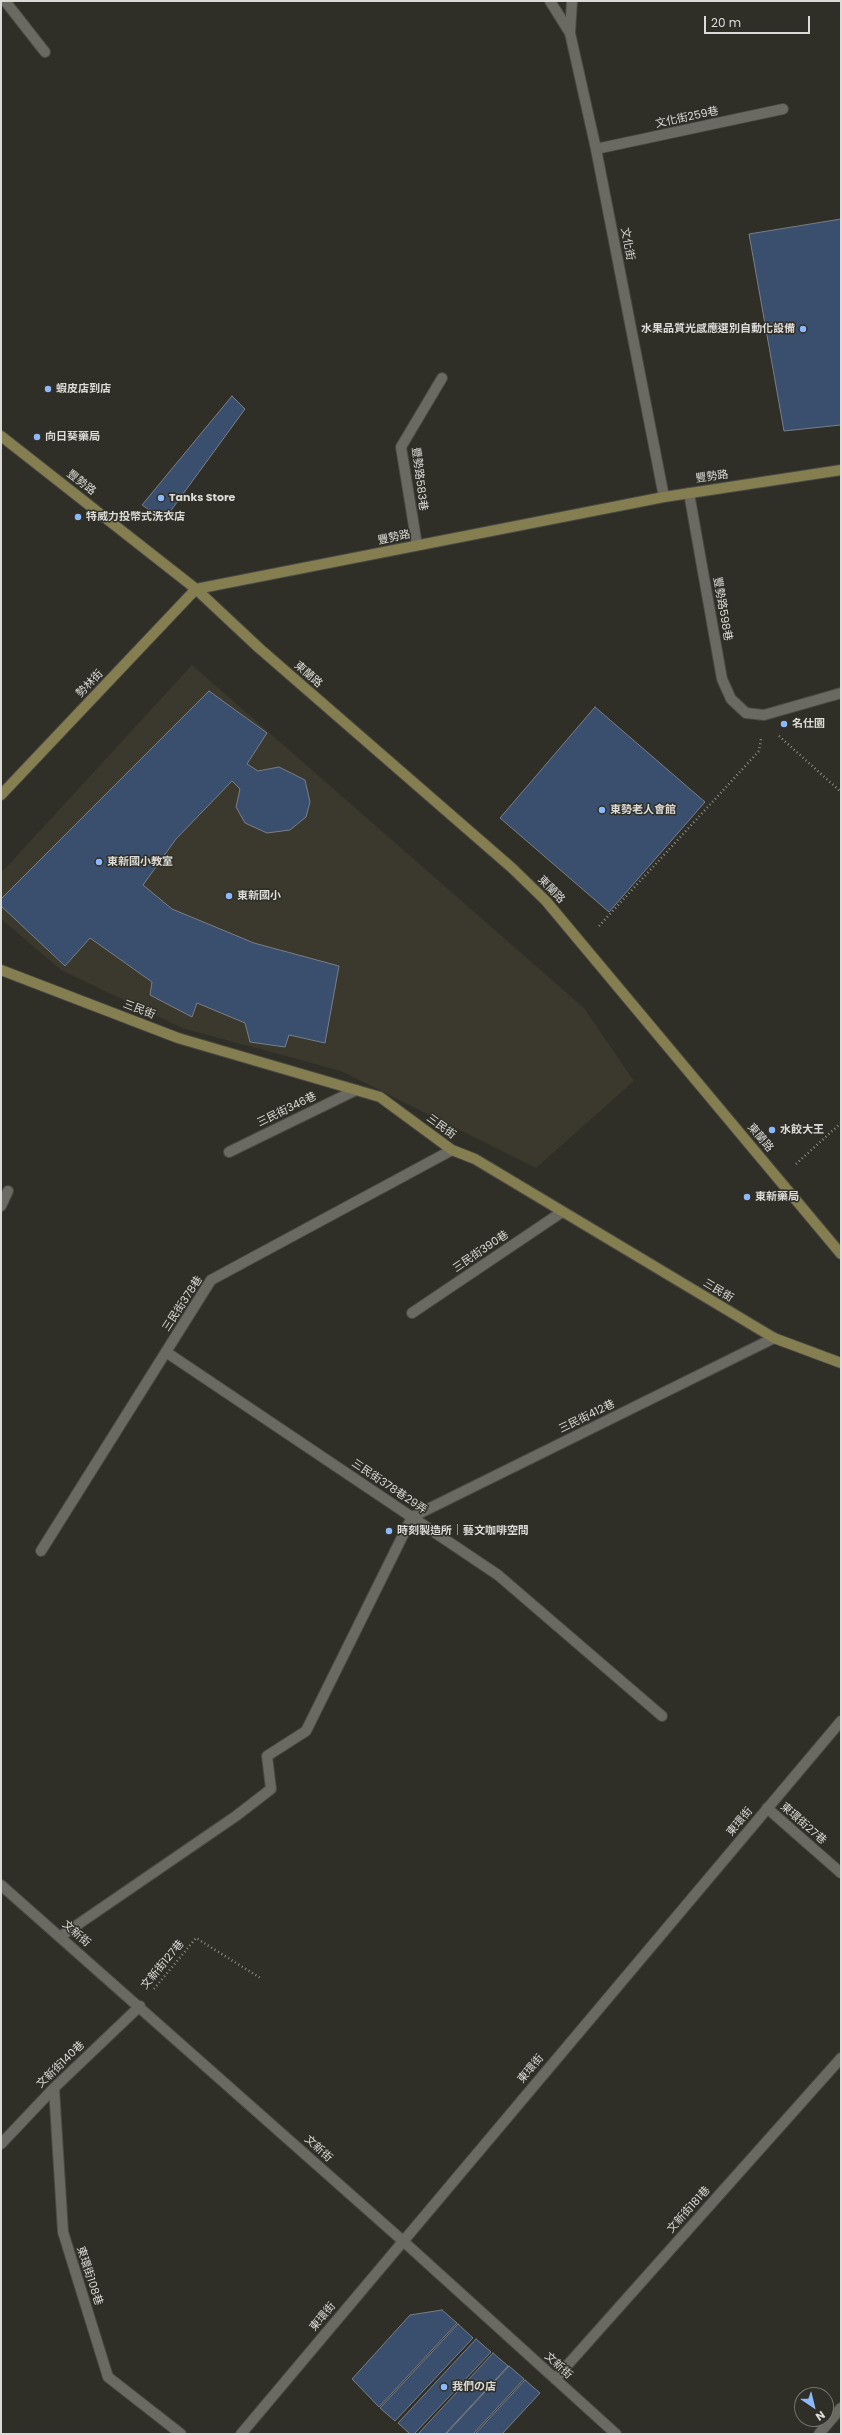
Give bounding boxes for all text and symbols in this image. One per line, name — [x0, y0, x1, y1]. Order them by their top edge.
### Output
scale bar — [706, 8, 812, 34]
text: 20 m — [711, 14, 741, 31]
street label: 文化街259巷 — [654, 105, 720, 131]
street label: 文化街 — [617, 227, 637, 261]
place label: 水果品質光感應選別自動化設備 — [641, 322, 795, 336]
marker: 水果品質光感應選別自動化設備 — [798, 324, 808, 334]
place label: 蝦皮店到店 — [56, 382, 111, 396]
marker: 蝦皮店到店 — [43, 384, 53, 394]
place label: 向日葵藥局 — [45, 430, 100, 444]
marker: 向日葵藥局 — [32, 432, 42, 442]
street label: 豐勢路583巷 — [409, 446, 429, 512]
street label: 豐勢路 — [64, 468, 98, 498]
street label: 豐勢路 — [695, 468, 729, 486]
place label: Tanks Store — [169, 491, 235, 505]
marker: Tanks Store — [156, 493, 166, 503]
place label: 特威力投幣式洗衣店 — [86, 510, 185, 524]
marker: 特威力投幣式洗衣店 — [73, 512, 83, 522]
street label: 豐勢路 — [376, 528, 412, 548]
street label: 豐勢路598巷 — [710, 576, 734, 642]
street label: 東蘭路 — [291, 659, 325, 691]
street label: 勢林街 — [74, 668, 106, 700]
place label: 名仕園 — [792, 717, 825, 731]
marker: 名仕園 — [779, 719, 789, 729]
place label: 東勢老人會館 — [610, 803, 676, 817]
marker: 東勢老人會館 — [597, 805, 607, 815]
place label: 東新國小教室 — [107, 855, 173, 869]
marker: 東新國小教室 — [94, 857, 104, 867]
street label: 東蘭路 — [535, 874, 567, 906]
place label: 東新國小 — [237, 889, 281, 903]
marker: 東新國小 — [224, 891, 234, 901]
street label: 三民街 — [121, 998, 157, 1022]
street label: 三民街346巷 — [255, 1090, 319, 1130]
street label: 三民街 — [424, 1112, 458, 1142]
street label: 東蘭路 — [744, 1121, 776, 1155]
place label: 水餃大王 — [780, 1123, 824, 1137]
marker: 水餃大王 — [767, 1125, 777, 1135]
place label: 東新藥局 — [755, 1190, 799, 1204]
marker: 東新藥局 — [742, 1192, 752, 1202]
street label: 三民街390巷 — [451, 1229, 511, 1275]
street label: 三民街378巷 — [160, 1274, 206, 1334]
street label: 三民街 — [700, 1277, 736, 1305]
street label: 三民街412巷 — [557, 1398, 617, 1436]
street label: 三民街378巷29弄 — [349, 1457, 429, 1517]
place label: 時刻製造所｜藝文咖啡空間 — [397, 1524, 529, 1538]
marker: 時刻製造所｜藝文咖啡空間 — [384, 1526, 394, 1536]
street label: 東環街27巷 — [777, 1801, 829, 1847]
street label: 東環街 — [724, 1805, 756, 1839]
street label: 文新街 — [59, 1918, 93, 1950]
street label: 文新街127巷 — [139, 1938, 187, 1992]
street label: 文新街140巷 — [34, 2039, 88, 2091]
street label: 東環街 — [515, 2052, 547, 2086]
street label: 文新街 — [301, 2133, 335, 2165]
street label: 文新街181巷 — [665, 2184, 713, 2236]
street label: 東環街108巷 — [73, 2245, 105, 2307]
street label: 東環街 — [307, 2300, 339, 2334]
street label: 文新街 — [541, 2350, 575, 2382]
place label: 我們の店 — [452, 2380, 496, 2394]
marker: 我們の店 — [439, 2382, 449, 2392]
north arrow — [794, 2387, 834, 2427]
text: N — [812, 2407, 828, 2425]

